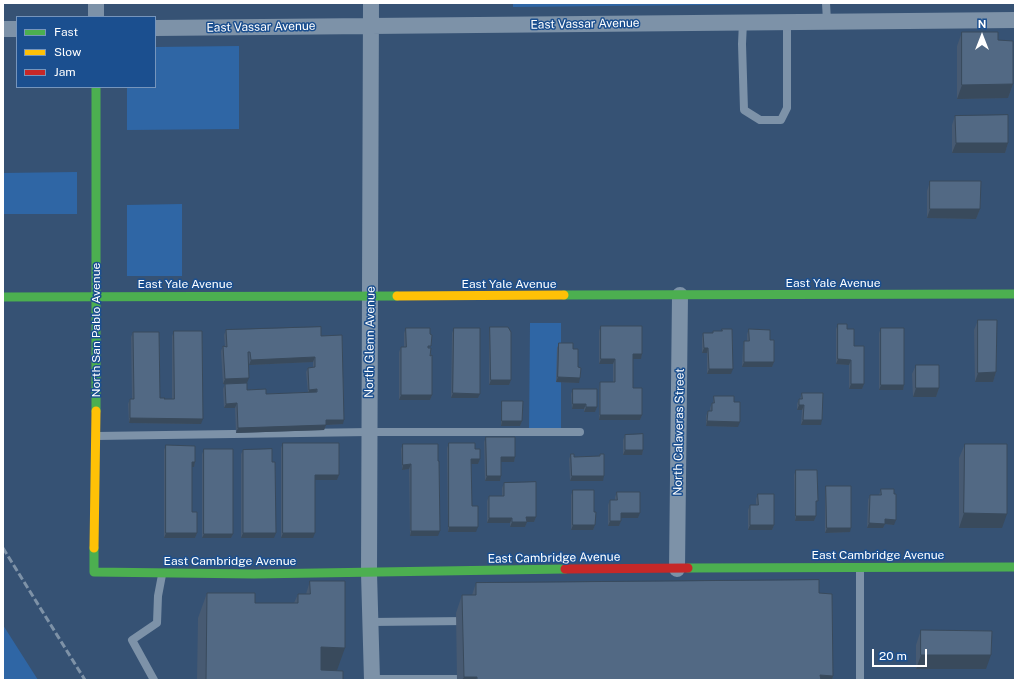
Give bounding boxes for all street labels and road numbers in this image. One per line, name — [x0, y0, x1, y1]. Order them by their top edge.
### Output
street label: East Vassar Avenue — [530, 16, 640, 32]
street label: East Vassar Avenue — [206, 19, 316, 35]
street label: North San Pablo Avenue — [89, 263, 103, 397]
street label: East Yale Avenue — [786, 276, 880, 290]
street label: East Yale Avenue — [138, 277, 232, 291]
street label: East Yale Avenue — [462, 277, 556, 291]
street label: North Glenn Avenue — [362, 286, 378, 398]
street label: North Calaveras Street — [671, 368, 687, 496]
street label: East Cambridge Avenue — [812, 548, 944, 562]
street label: East Cambridge Avenue — [487, 550, 621, 566]
street label: East Cambridge Avenue — [164, 554, 296, 568]

